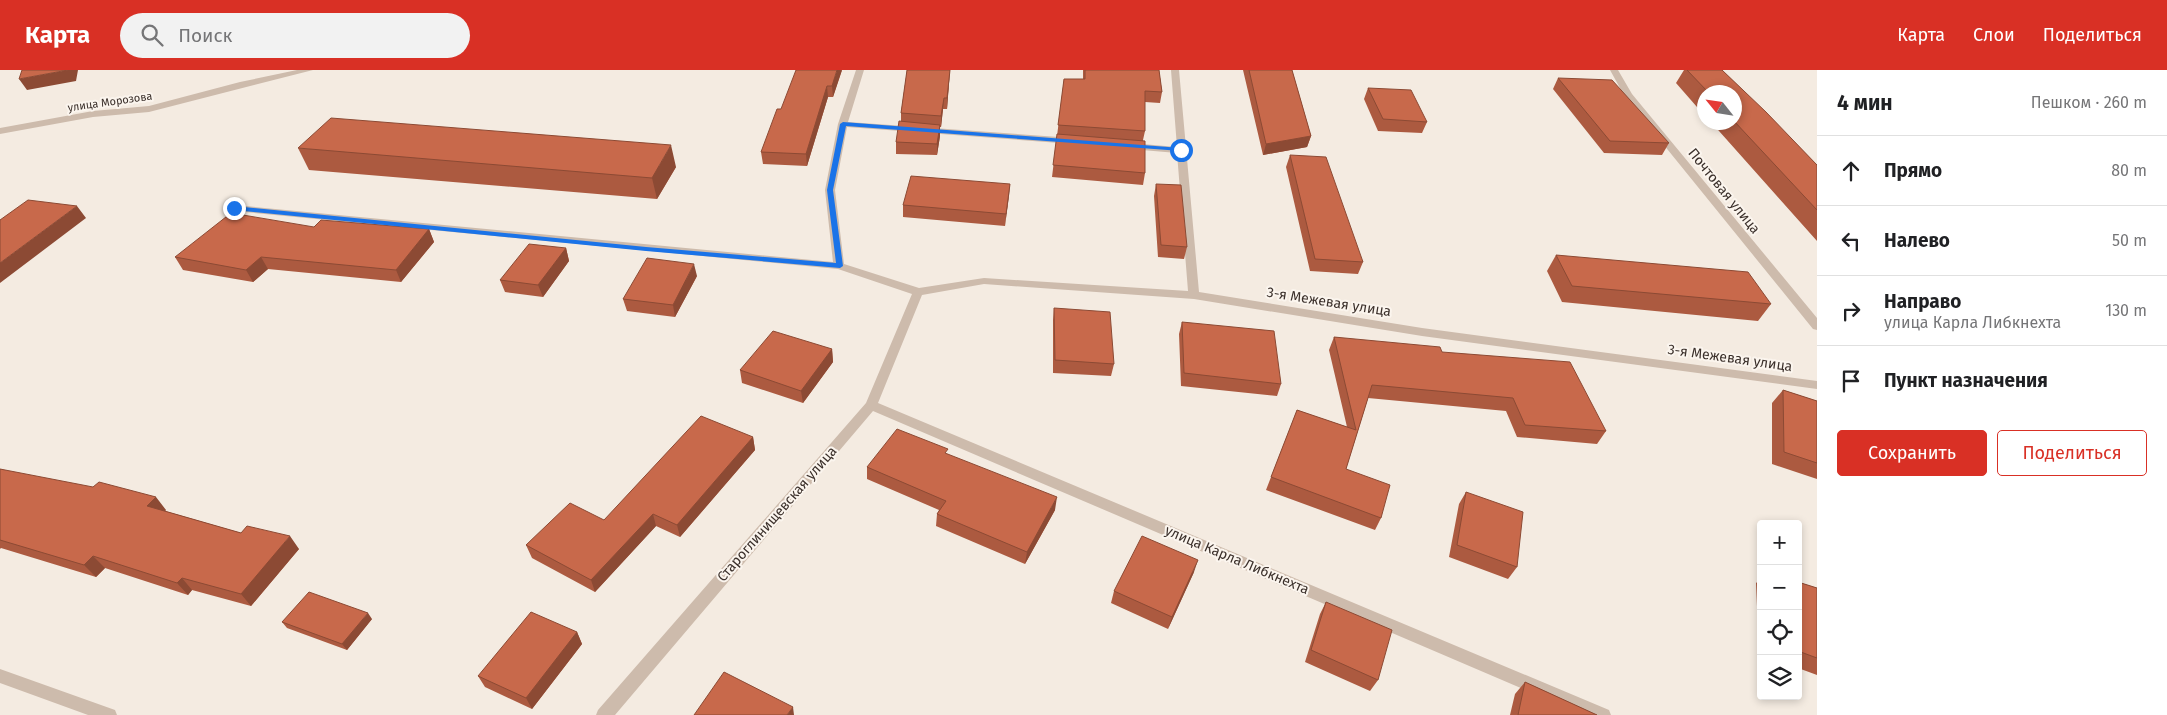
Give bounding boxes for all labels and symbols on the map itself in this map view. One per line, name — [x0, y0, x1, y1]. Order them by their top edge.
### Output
north arrow — [1697, 85, 1742, 130]
street label: улица Морозова — [67, 90, 153, 114]
route start — [1170, 139, 1193, 162]
street label: Почтовая улица — [1684, 145, 1764, 237]
route end — [223, 197, 246, 220]
street label: 3-я Межевая улица — [1266, 284, 1392, 320]
street label: 3-я Межевая улица — [1667, 341, 1793, 375]
street label: Староглинищевская улица — [714, 443, 840, 585]
street label: улица Карла Либкнехта — [1162, 522, 1312, 598]

